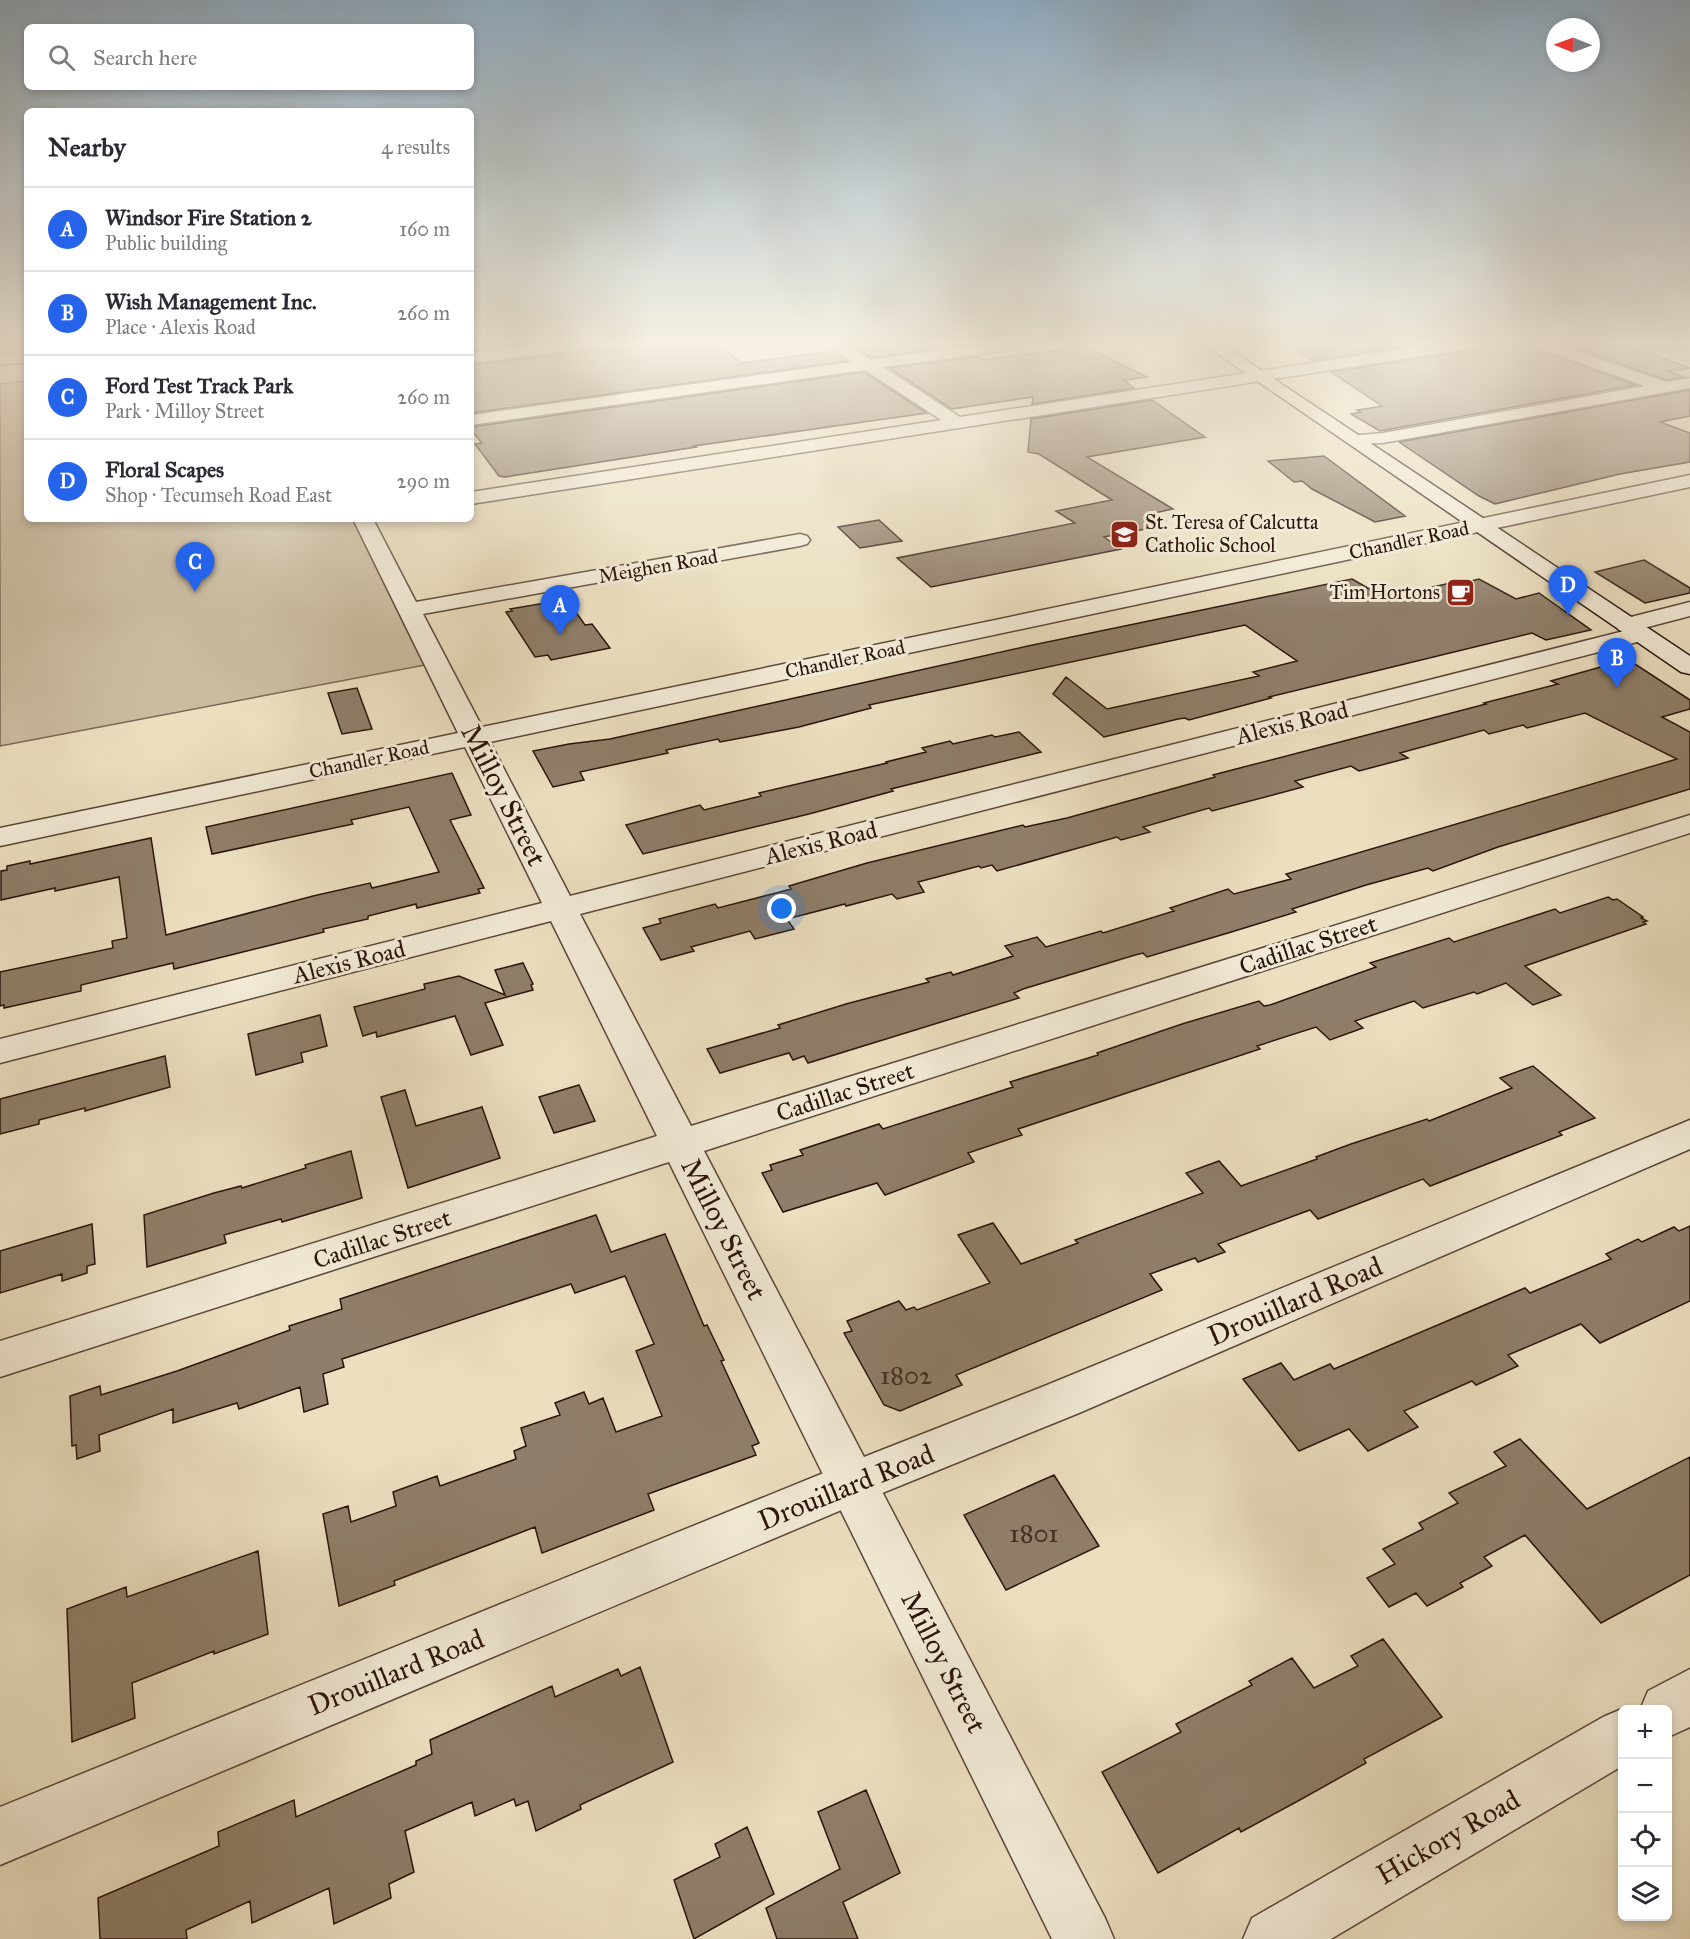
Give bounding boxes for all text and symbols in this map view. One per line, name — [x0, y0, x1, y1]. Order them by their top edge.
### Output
north arrow — [1546, 18, 1600, 72]
search box — [24, 24, 474, 90]
icon: search — [45, 41, 78, 74]
text: Search here — [93, 44, 197, 71]
text: Nearby — [48, 131, 126, 163]
text: 4 results — [381, 135, 450, 159]
text: Windsor Fire Station 2 — [105, 204, 312, 231]
text: A — [61, 217, 74, 241]
text: 160 m — [399, 217, 450, 241]
text: Public building — [105, 231, 227, 255]
text: Wish Management Inc. — [105, 288, 317, 315]
text: B — [61, 301, 74, 325]
text: 260 m — [397, 301, 450, 325]
text: Place · Alexis Road — [105, 315, 256, 339]
text: Ford Test Track Park — [105, 372, 293, 399]
text: C — [61, 385, 74, 409]
text: 260 m — [397, 385, 450, 409]
text: Park · Milloy Street — [105, 399, 264, 423]
text: Floral Scapes — [105, 456, 224, 483]
text: D — [60, 469, 75, 493]
text: 290 m — [397, 469, 450, 493]
text: Shop · Tecumseh Road East — [105, 483, 332, 507]
place label: St. Teresa of Calcutta Catholic School — [1145, 510, 1319, 557]
street label: Chandler Road — [1347, 516, 1471, 564]
school or university icon: St. Teresa of Calcutta Catholic School — [1108, 518, 1140, 550]
pin: C — [176, 542, 214, 592]
street label: Meighen Road — [596, 544, 720, 589]
pin: D — [1548, 566, 1588, 615]
cafe icon: Tim Hortons — [1445, 576, 1477, 608]
place label: Tim Hortons — [1330, 580, 1440, 604]
pin: A — [540, 586, 580, 635]
street label: Chandler Road — [783, 635, 907, 683]
pin: B — [1598, 638, 1636, 688]
street label: Alexis Road — [1232, 695, 1351, 752]
street label: Milloy Street — [453, 718, 555, 872]
street label: Chandler Road — [307, 735, 431, 783]
street label: Alexis Road — [761, 815, 880, 872]
your location — [767, 894, 796, 923]
street label: Cadillac Street — [1235, 908, 1381, 981]
street label: Alexis Road — [289, 934, 408, 991]
street label: Cadillac Street — [772, 1055, 918, 1128]
street label: Milloy Street — [673, 1152, 775, 1306]
street label: Cadillac Street — [309, 1202, 455, 1275]
street label: Drouillard Road — [1202, 1248, 1388, 1354]
house number: 1802 — [880, 1359, 932, 1391]
street label: Drouillard Road — [753, 1436, 939, 1538]
house number: 1801 — [1009, 1517, 1059, 1549]
street label: Milloy Street — [893, 1585, 995, 1739]
street label: Drouillard Road — [303, 1621, 489, 1723]
map controls — [1618, 1705, 1672, 1921]
button: + — [1618, 1705, 1672, 1759]
button: − — [1618, 1759, 1672, 1813]
street label: Hickory Road — [1370, 1782, 1526, 1892]
button: locate — [1618, 1813, 1672, 1867]
button: layers — [1618, 1867, 1672, 1921]

